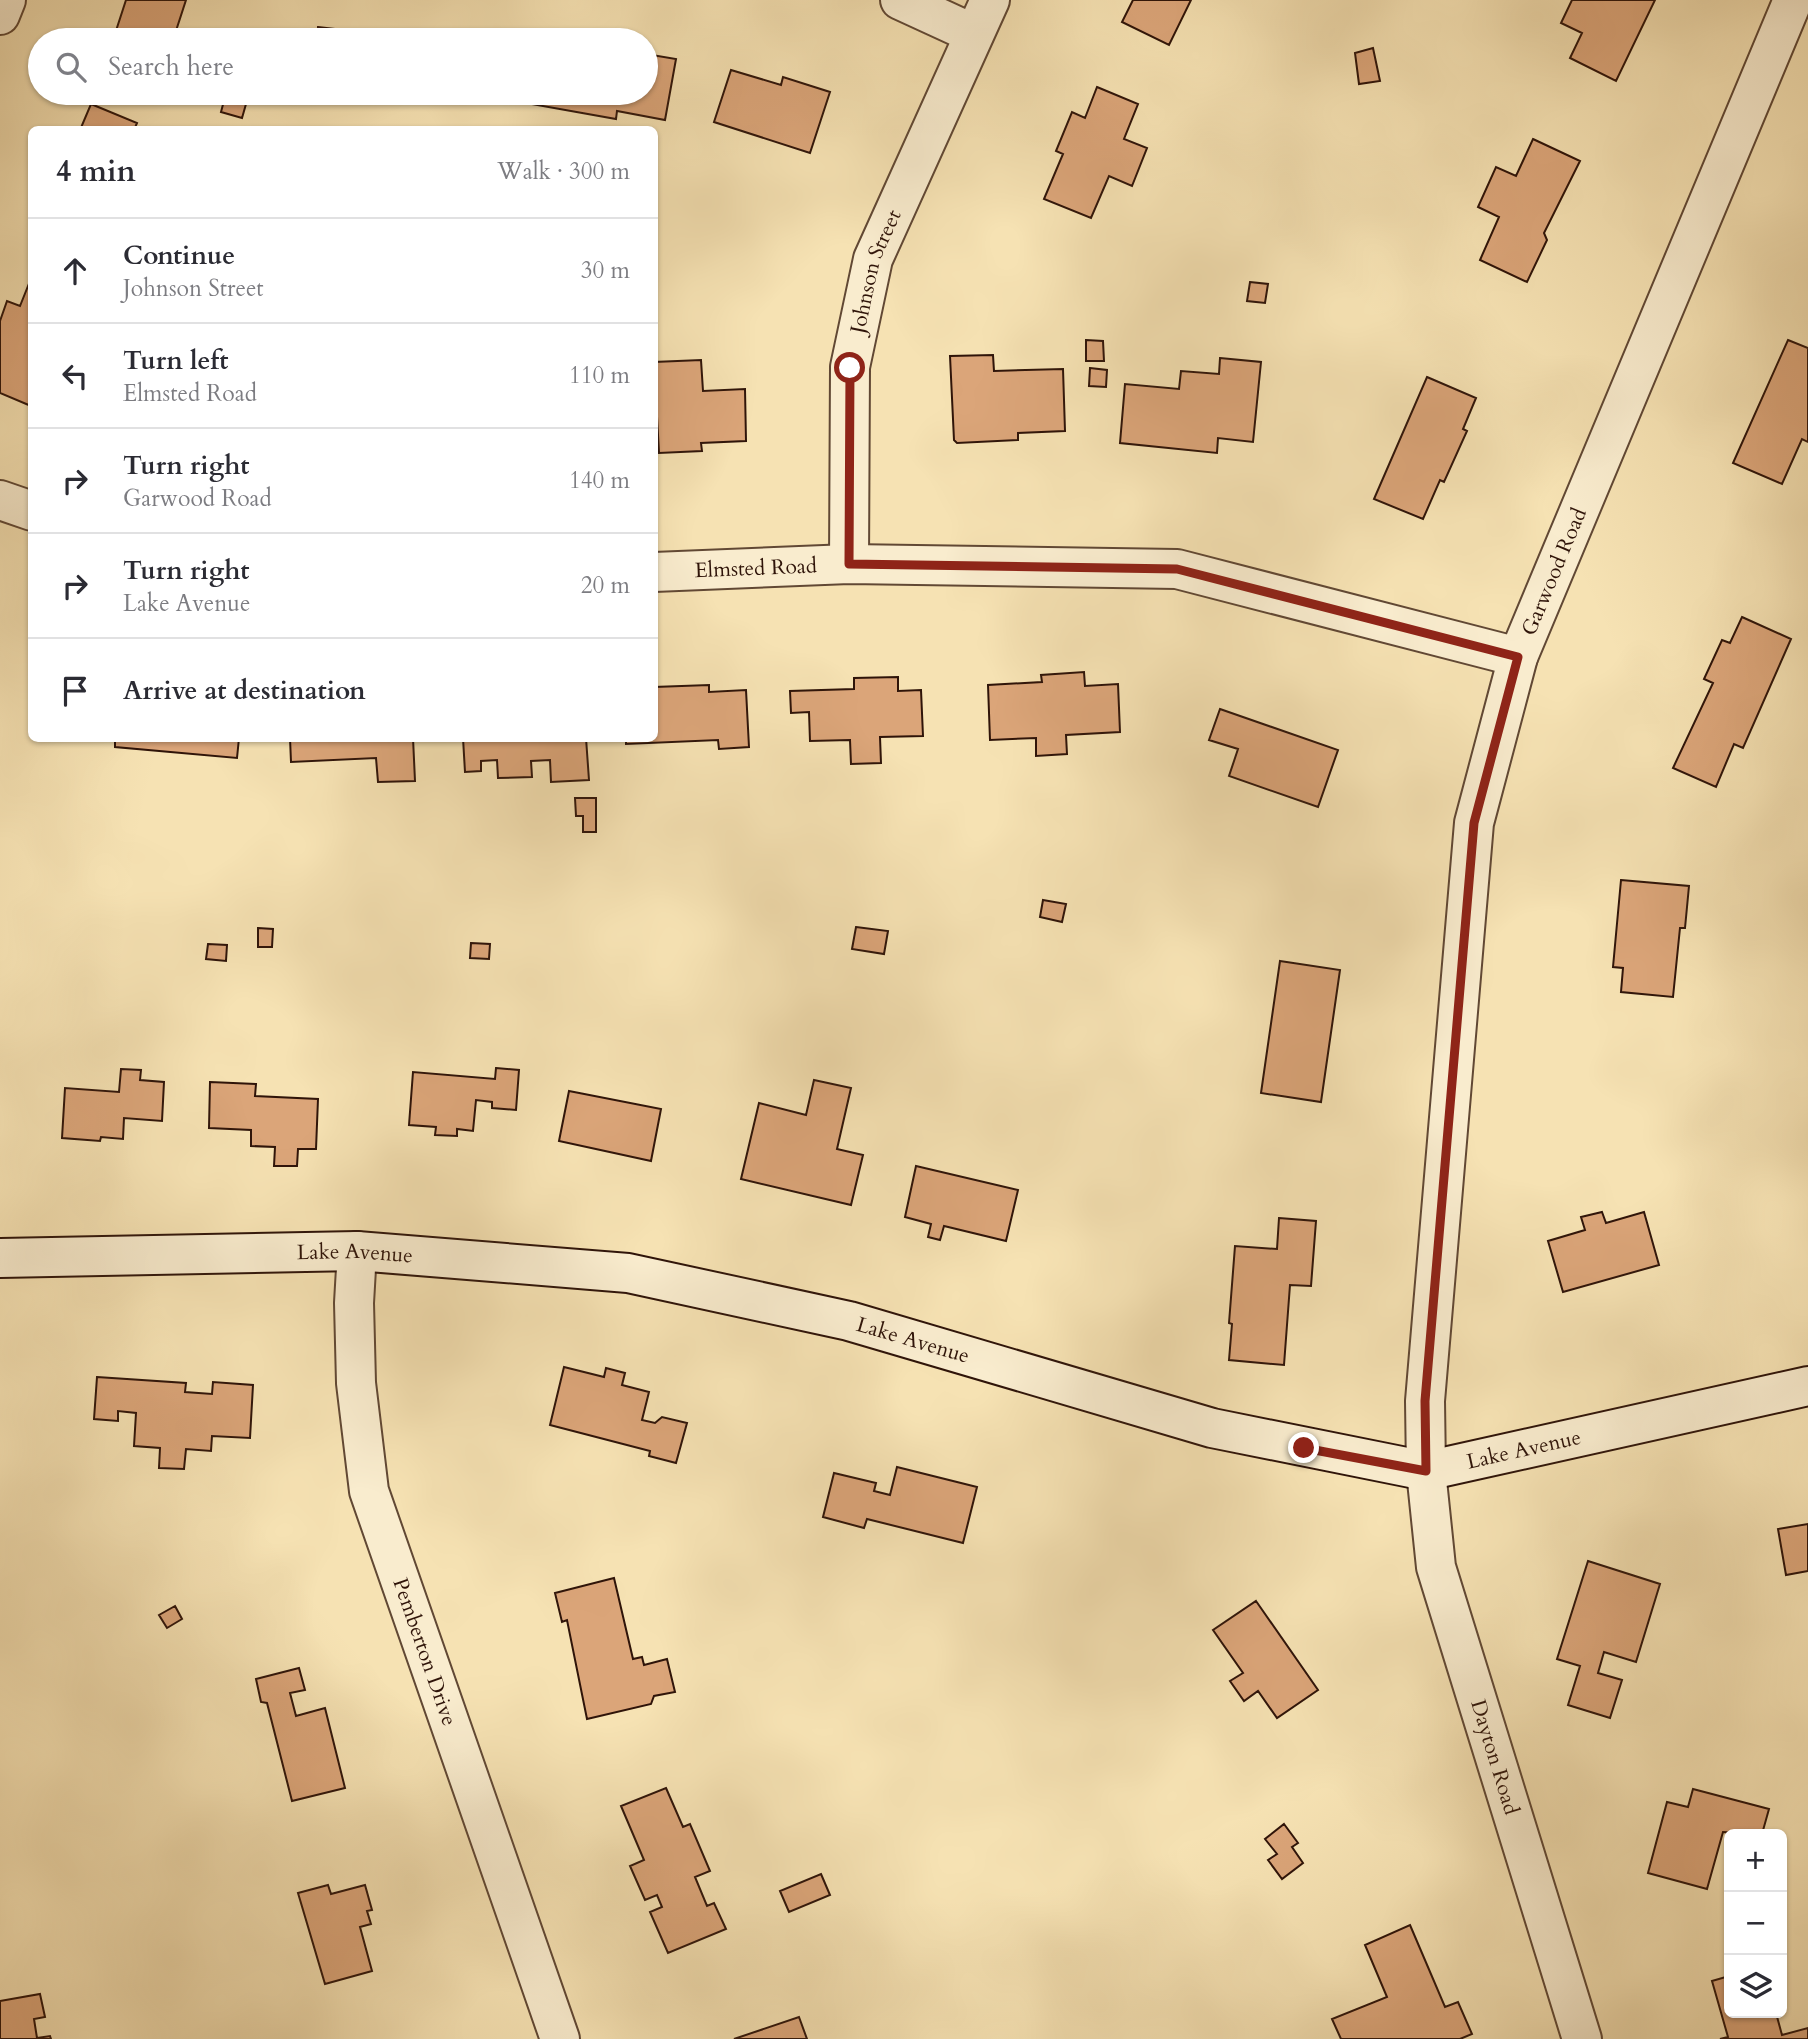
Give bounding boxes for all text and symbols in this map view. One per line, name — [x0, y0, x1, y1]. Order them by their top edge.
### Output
search box — [28, 28, 658, 105]
icon: search — [52, 48, 90, 86]
text: Search here — [108, 49, 234, 84]
text: 4 min — [56, 151, 136, 192]
text: Walk · 300 m — [497, 156, 630, 187]
street label: Johnson Street — [843, 205, 909, 339]
text: Continue — [123, 238, 235, 273]
icon: ahead — [56, 252, 94, 290]
text: 30 m — [581, 255, 630, 286]
text: Johnson Street — [123, 273, 264, 304]
text: Turn left — [123, 343, 228, 378]
route start — [834, 352, 865, 383]
icon: left — [56, 357, 94, 395]
text: 110 m — [569, 360, 630, 391]
text: Elmsted Road — [123, 378, 257, 409]
text: Turn right — [123, 448, 250, 483]
icon: right — [56, 462, 94, 500]
text: 140 m — [569, 465, 630, 496]
text: Garwood Road — [123, 483, 272, 514]
street label: Garwood Road — [1515, 503, 1594, 640]
street label: Elmsted Road — [694, 551, 818, 585]
text: Turn right — [123, 553, 250, 588]
icon: right — [56, 567, 94, 605]
text: 20 m — [581, 570, 630, 601]
text: Lake Avenue — [123, 588, 250, 619]
icon: arrive — [56, 672, 94, 710]
text: Arrive at destination — [123, 673, 366, 708]
street label: Lake Avenue — [296, 1237, 414, 1270]
street label: Lake Avenue — [853, 1310, 973, 1371]
street label: Lake Avenue — [1464, 1423, 1584, 1477]
route end — [1288, 1432, 1319, 1463]
street label: Pemberton Drive — [385, 1574, 464, 1730]
street label: Dayton Road — [1463, 1696, 1526, 1818]
map controls — [1724, 1829, 1787, 2018]
button: + — [1724, 1829, 1787, 1892]
button: − — [1724, 1892, 1787, 1955]
button: layers — [1724, 1955, 1787, 2018]

